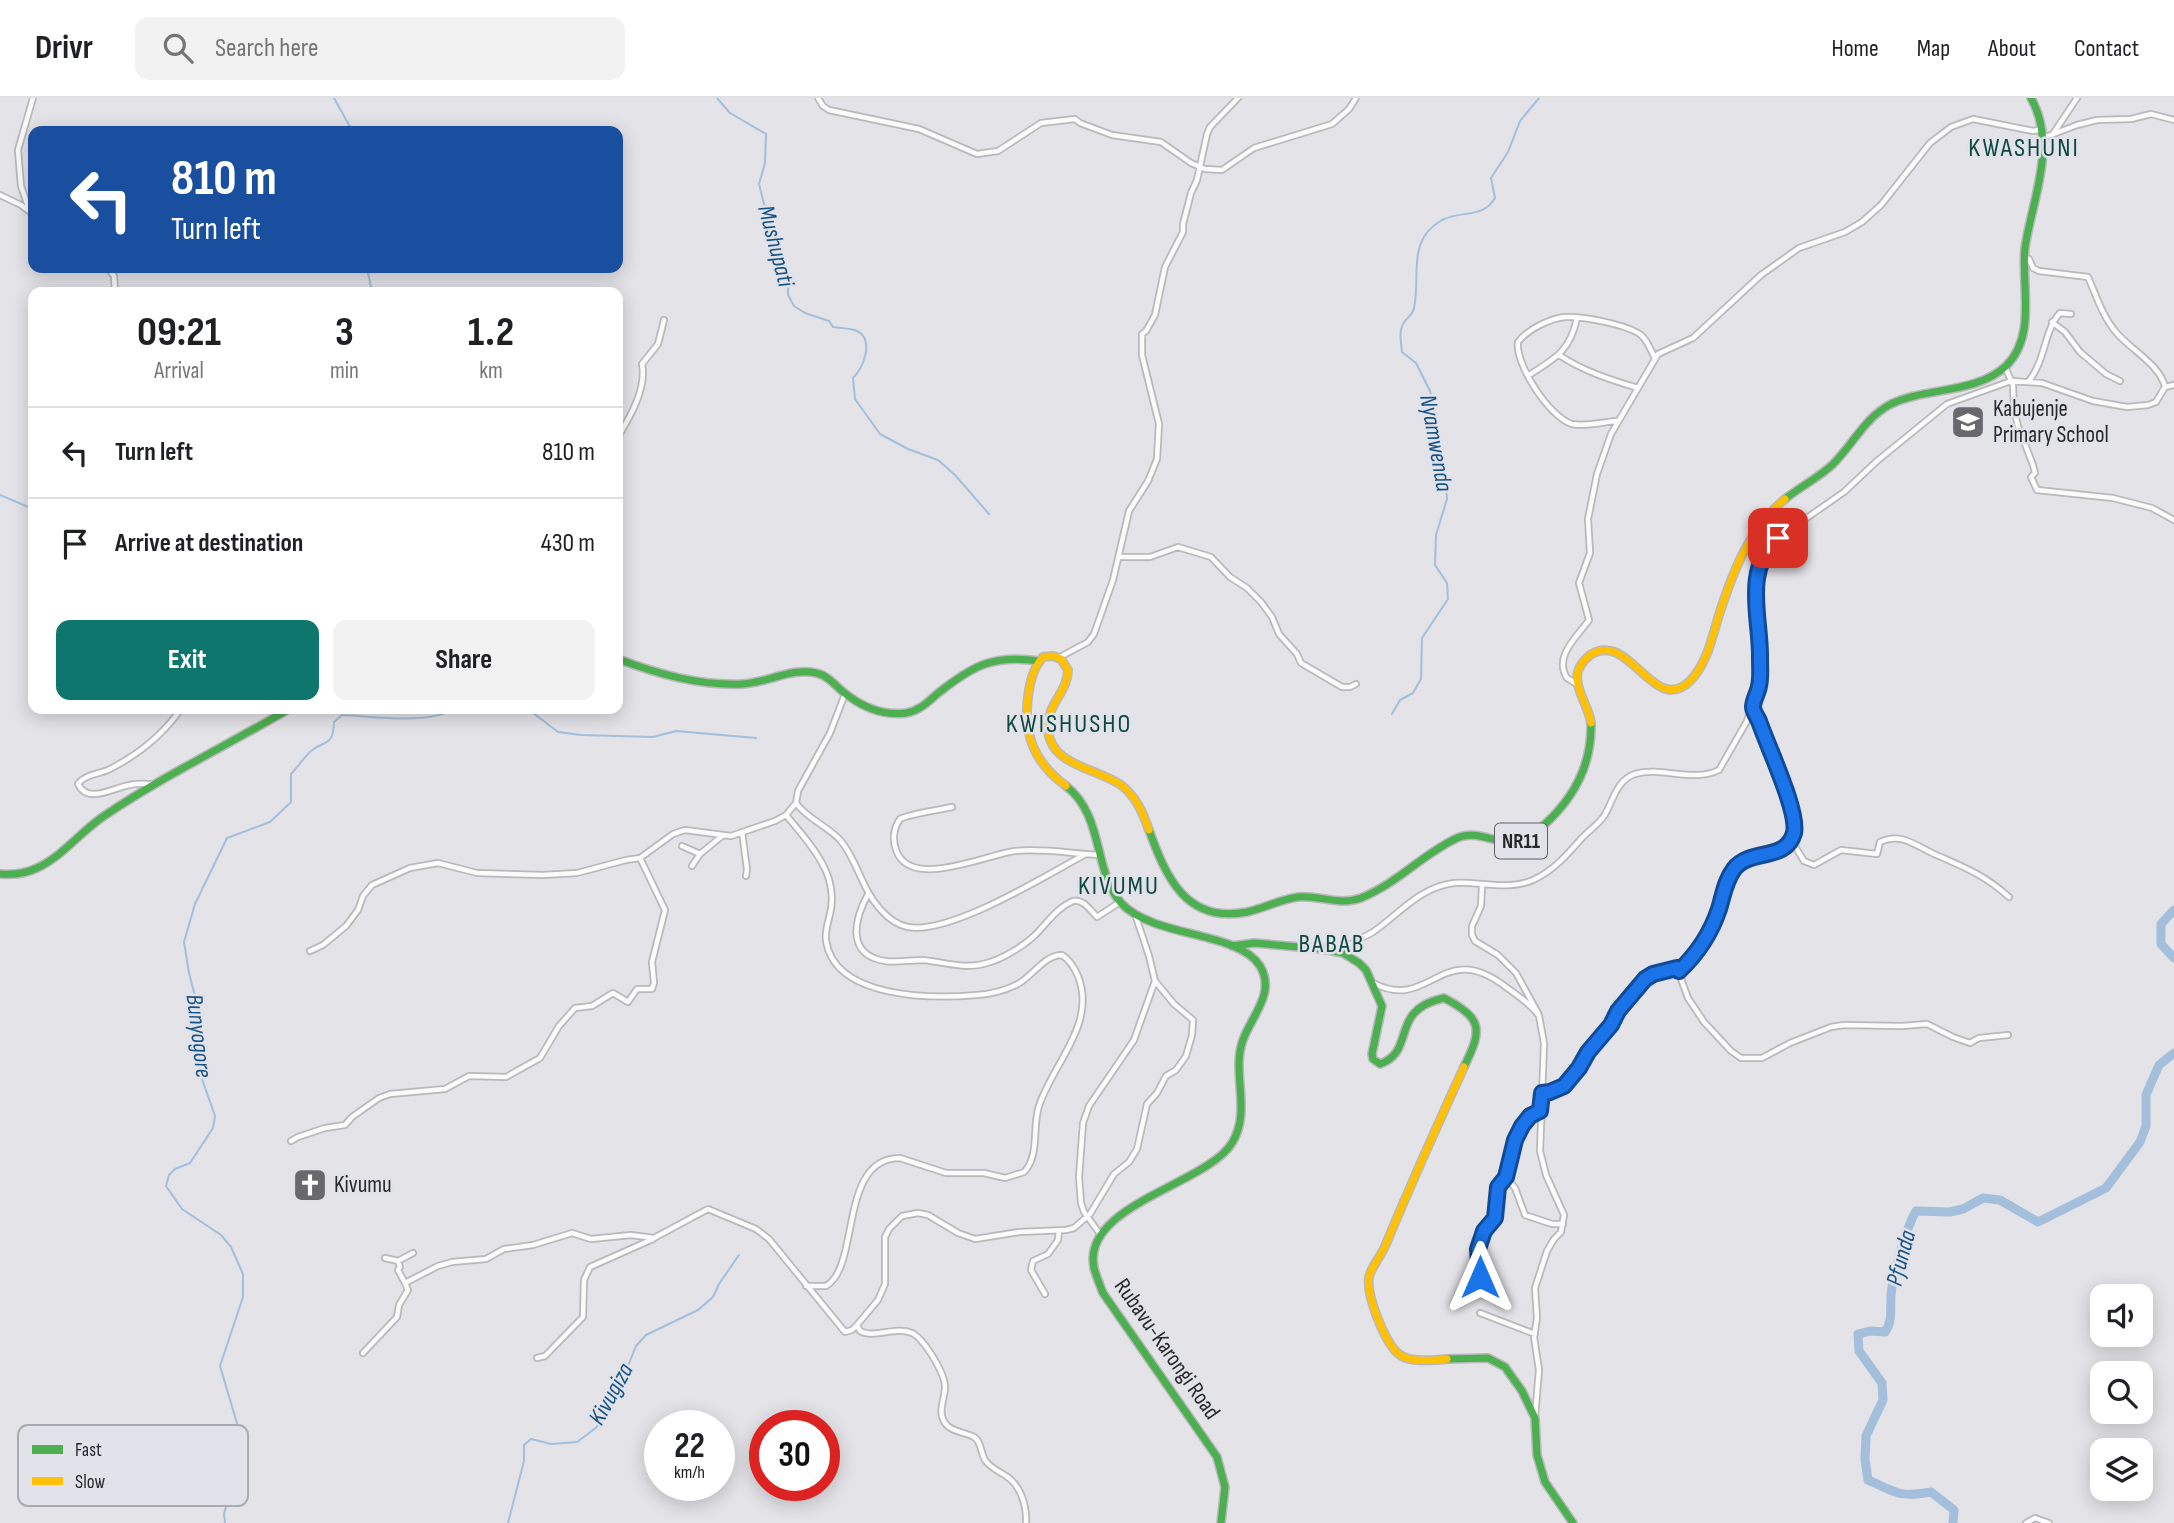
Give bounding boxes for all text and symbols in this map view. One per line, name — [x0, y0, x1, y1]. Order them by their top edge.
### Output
search box — [135, 17, 625, 80]
text: Drivr — [35, 28, 93, 68]
icon: search — [159, 29, 197, 67]
text: Search here — [215, 33, 318, 64]
text: Home — [1831, 34, 1879, 63]
text: Map — [1917, 34, 1950, 63]
text: About — [1988, 34, 2036, 63]
text: Contact — [2074, 34, 2139, 63]
district label: KWASHUNI — [1968, 133, 2080, 164]
text: 810 m — [171, 150, 277, 209]
icon: left — [56, 154, 147, 245]
water label: Mushupati — [751, 202, 801, 290]
text: Turn left — [171, 210, 261, 249]
text: 09:21 — [137, 307, 221, 358]
text: 3 — [335, 307, 354, 358]
text: 1.2 — [468, 307, 514, 358]
text: Arrival — [154, 357, 204, 385]
text: min — [330, 357, 359, 385]
text: km — [479, 357, 503, 385]
water label: Nyamwenda — [1413, 392, 1459, 494]
place label: Kabujenje Primary School — [1993, 395, 2109, 449]
school or university icon: Kabujenje Primary School — [1949, 403, 1987, 441]
icon: left — [56, 434, 94, 472]
text: Turn left — [115, 437, 193, 468]
text: 810 m — [542, 437, 595, 468]
pin — [1748, 508, 1808, 568]
icon: arrive — [1759, 519, 1797, 557]
icon: arrive — [56, 525, 94, 563]
text: Arrive at destination — [115, 528, 303, 559]
text: 430 m — [541, 528, 595, 559]
button: Exit — [56, 620, 319, 700]
button: Share — [333, 620, 595, 700]
district label: KWISHUSHO — [1006, 709, 1132, 740]
road number: NR11 — [1495, 824, 1547, 858]
district label: KIVUMU — [1078, 871, 1160, 902]
district label: BABAB — [1299, 929, 1365, 960]
water label: Bunyogore — [179, 993, 219, 1079]
church icon: Kivumu — [291, 1166, 329, 1204]
place label: Kivumu — [334, 1171, 392, 1199]
water label: Pfunda — [1880, 1227, 1922, 1289]
position arrow — [1443, 1240, 1517, 1314]
street label: Rubavu-Karongi Road — [1108, 1273, 1226, 1425]
map controls — [2090, 1284, 2153, 1501]
button: sound — [2090, 1284, 2153, 1347]
water label: Kivugiza — [582, 1358, 640, 1430]
button: search — [2090, 1361, 2153, 1424]
speed limit sign: 30 — [749, 1410, 840, 1501]
legend — [18, 1425, 248, 1506]
text: 22 — [674, 1425, 705, 1468]
button: layers — [2090, 1438, 2153, 1501]
text: Fast — [75, 1439, 102, 1462]
text: km/h — [674, 1462, 705, 1483]
text: Slow — [75, 1471, 105, 1494]

